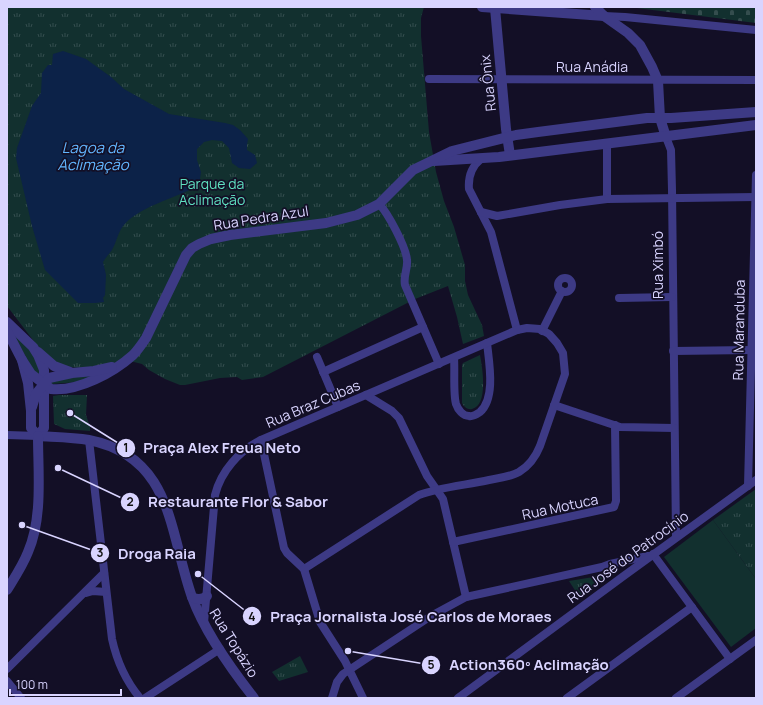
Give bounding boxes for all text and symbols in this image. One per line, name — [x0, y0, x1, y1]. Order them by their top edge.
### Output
street label: Rua Ônix — [475, 53, 500, 112]
street label: Rua Anádia — [556, 57, 628, 76]
water label: Lagoa da Aclimação — [57, 137, 130, 175]
park label: Parque da Aclimação — [179, 174, 245, 209]
street label: Rua Pedra Azul — [212, 201, 310, 234]
street label: Rua Ximbó — [648, 231, 667, 299]
street label: Rua Maranduba — [728, 279, 749, 381]
street label: Rua Braz Cubas — [263, 375, 363, 432]
callout: Praça Alex Freua Neto — [116, 434, 309, 461]
text: Praça Alex Freua Neto — [143, 437, 301, 458]
text: 1 — [123, 439, 129, 456]
callout: Restaurante Flor & Sabor — [120, 488, 336, 515]
street label: Rua Motuca — [520, 489, 600, 524]
text: Restaurante Flor & Sabor — [148, 491, 328, 512]
text: 2 — [126, 493, 134, 510]
street label: Rua José do Patrocínio — [563, 506, 692, 607]
callout: Droga Raia — [90, 540, 204, 567]
text: Droga Raia — [118, 543, 196, 564]
text: 3 — [97, 544, 104, 561]
callout: Praça Jornalista José Carlos de Moraes — [242, 603, 560, 630]
street label: Rua Topázio — [206, 605, 263, 681]
text: Praça Jornalista José Carlos de Moraes — [270, 606, 552, 627]
text: 4 — [248, 608, 256, 625]
callout: Action360º Aclimação — [421, 651, 617, 678]
text: Action360º Aclimação — [449, 654, 609, 675]
text: 5 — [427, 656, 435, 673]
scale bar — [10, 671, 121, 697]
text: 100 m — [16, 676, 48, 693]

